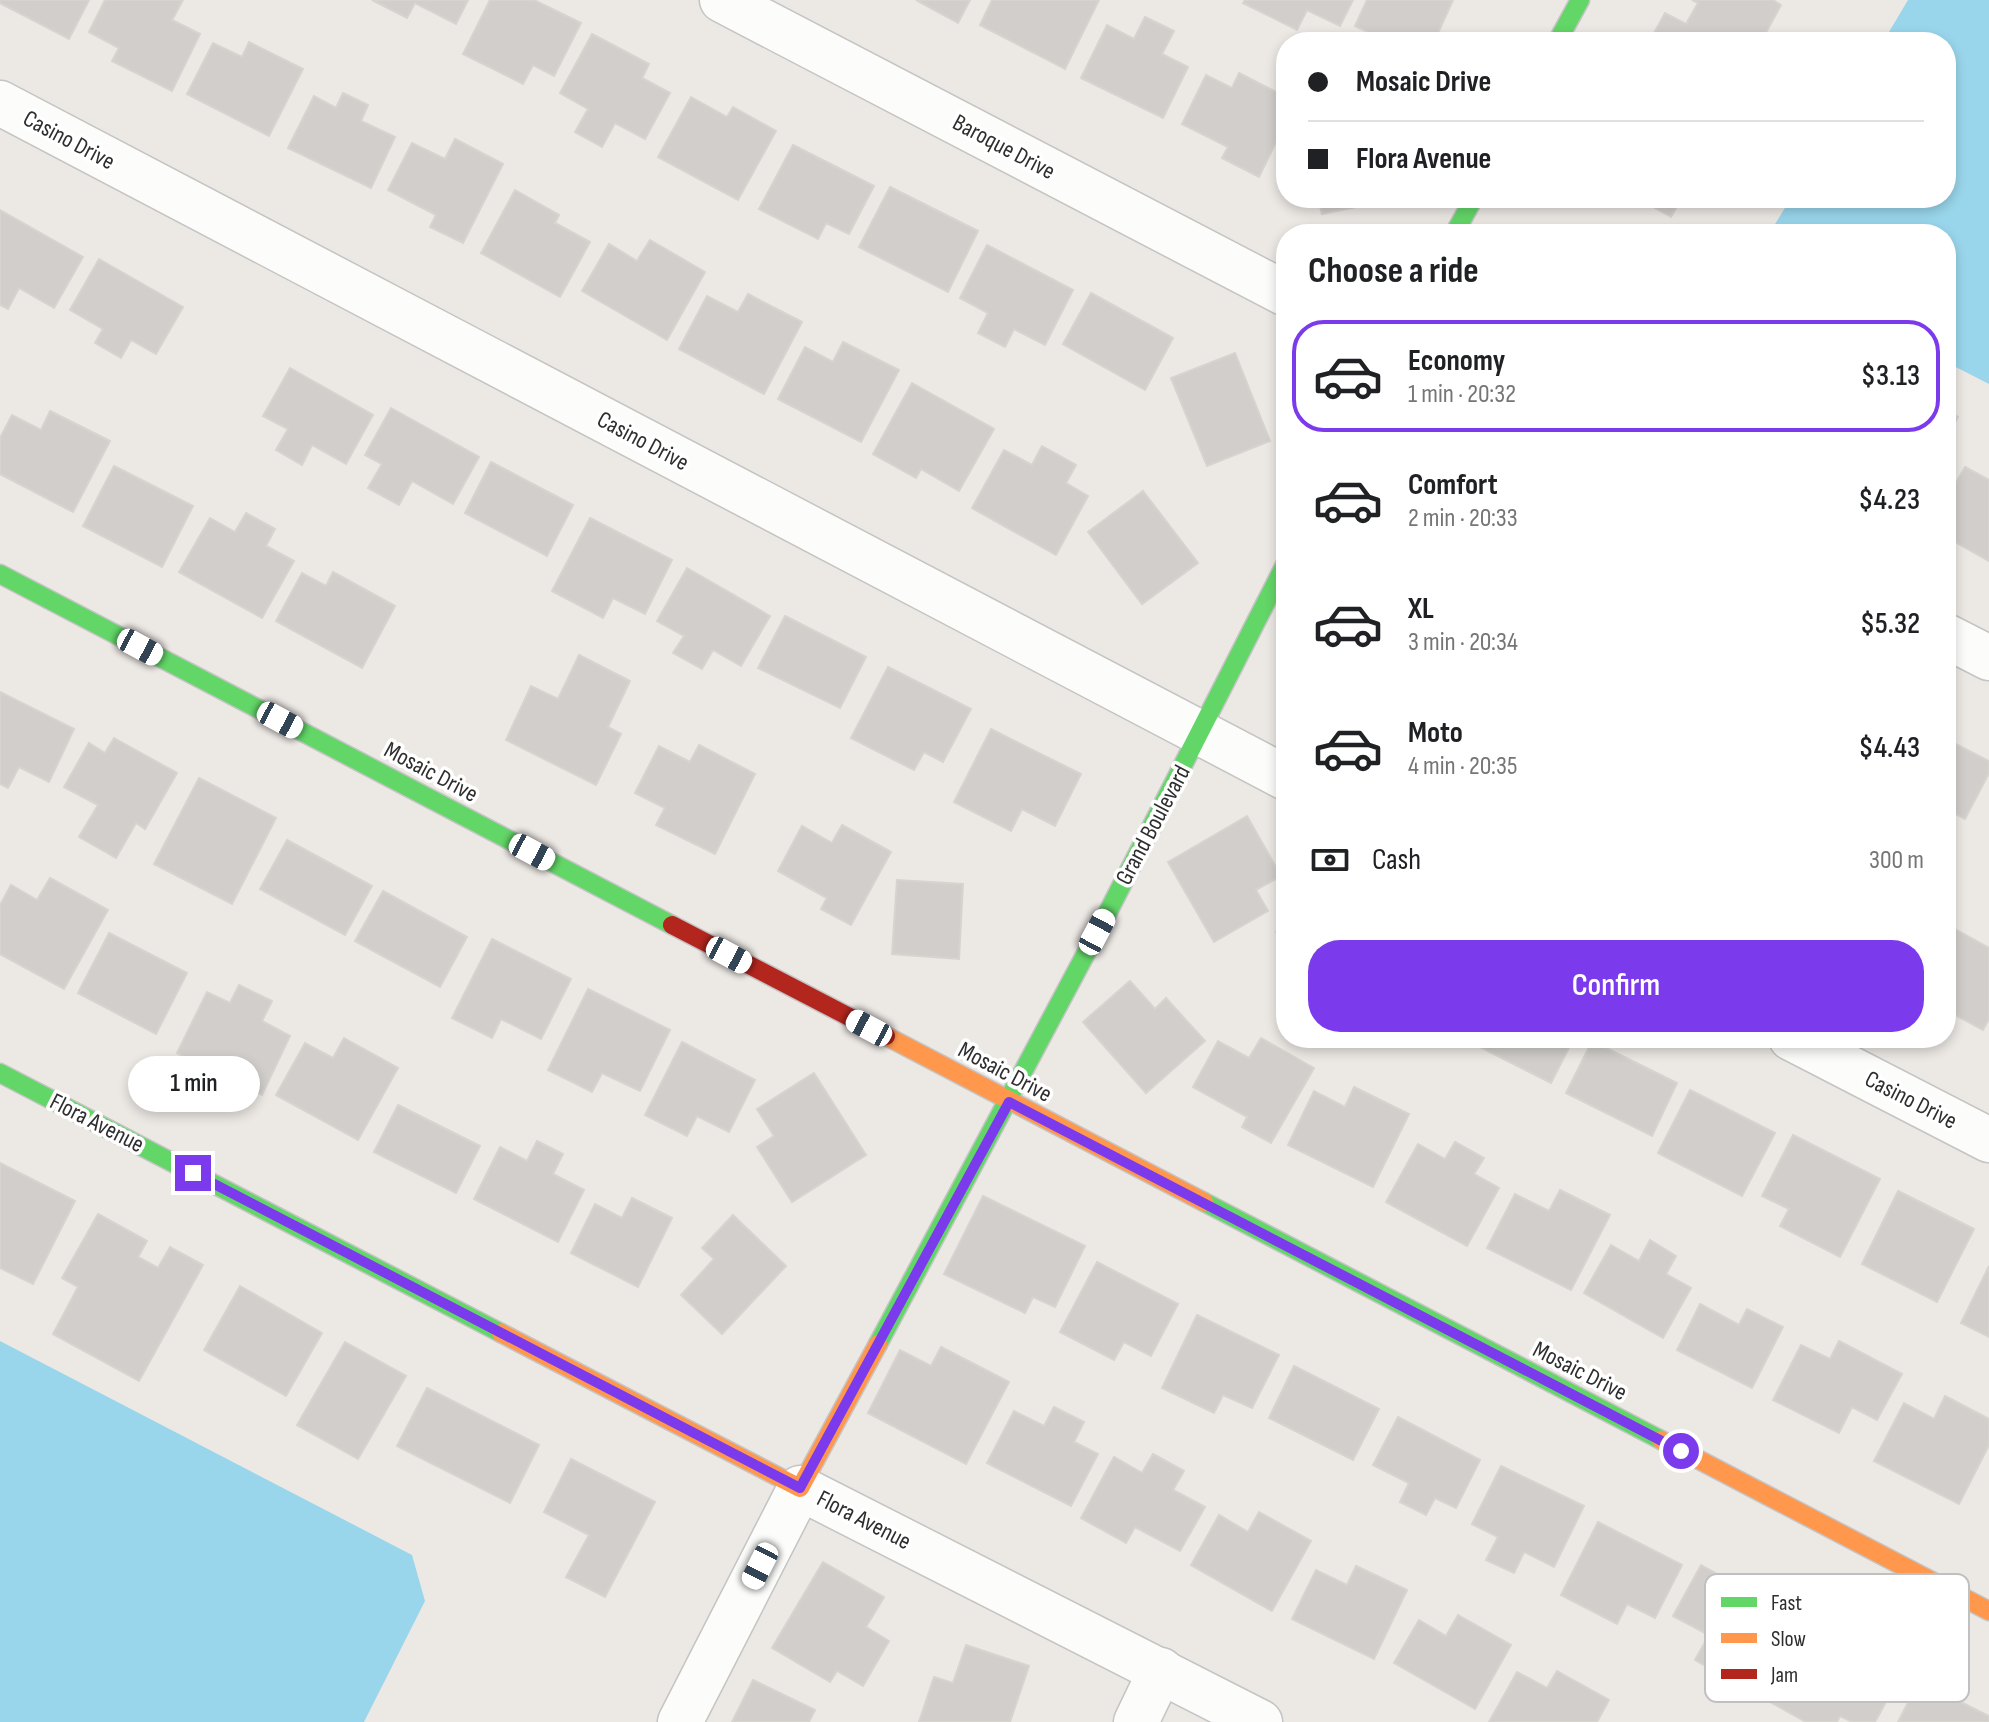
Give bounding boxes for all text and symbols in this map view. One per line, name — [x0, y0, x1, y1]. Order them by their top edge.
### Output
text: Mosaic Drive — [1356, 64, 1491, 100]
street label: Casino Drive — [18, 104, 120, 176]
street label: Baroque Drive — [948, 108, 1060, 186]
text: Flora Avenue — [1356, 141, 1491, 177]
text: Choose a ride — [1308, 250, 1479, 293]
icon: car — [1312, 340, 1384, 412]
text: Economy — [1408, 343, 1505, 379]
text: $3.13 — [1861, 358, 1920, 394]
text: 1 min · 20:32 — [1408, 379, 1516, 410]
street label: Casino Drive — [592, 405, 694, 477]
icon: car — [1312, 464, 1384, 536]
text: Comfort — [1408, 467, 1498, 503]
text: $4.23 — [1858, 482, 1920, 518]
text: 2 min · 20:33 — [1408, 503, 1518, 534]
icon: car — [1312, 588, 1384, 660]
text: XL — [1408, 591, 1434, 627]
text: $5.32 — [1860, 606, 1920, 642]
car — [113, 625, 167, 669]
text: 3 min · 20:34 — [1408, 627, 1518, 658]
car — [253, 698, 307, 742]
icon: car — [1312, 712, 1384, 784]
text: Moto — [1408, 715, 1463, 751]
text: $4.43 — [1858, 730, 1920, 766]
street label: Mosaic Drive — [379, 735, 483, 809]
text: 4 min · 20:35 — [1408, 751, 1517, 782]
street label: Grand Boulevard — [1109, 760, 1197, 890]
car — [505, 830, 559, 874]
icon: cash — [1308, 838, 1352, 882]
text: Cash — [1372, 842, 1421, 878]
text: 300 m — [1869, 845, 1924, 876]
car — [1075, 905, 1119, 959]
car — [702, 933, 756, 977]
button: Confirm — [1308, 940, 1924, 1032]
car — [842, 1006, 896, 1050]
street label: Mosaic Drive — [953, 1035, 1057, 1109]
callout: 1 min — [127, 1057, 259, 1113]
street label: Casino Drive — [1860, 1064, 1962, 1136]
text: 1 min — [170, 1068, 218, 1099]
street label: Flora Avenue — [45, 1087, 149, 1159]
route end — [175, 1155, 211, 1191]
street label: Mosaic Drive — [1528, 1335, 1632, 1407]
route start — [1663, 1433, 1699, 1469]
street label: Flora Avenue — [812, 1484, 916, 1556]
car — [738, 1539, 782, 1593]
legend — [1705, 1574, 1969, 1702]
text: Fast — [1771, 1590, 1802, 1617]
text: Slow — [1771, 1626, 1806, 1653]
text: Jam — [1770, 1662, 1798, 1689]

